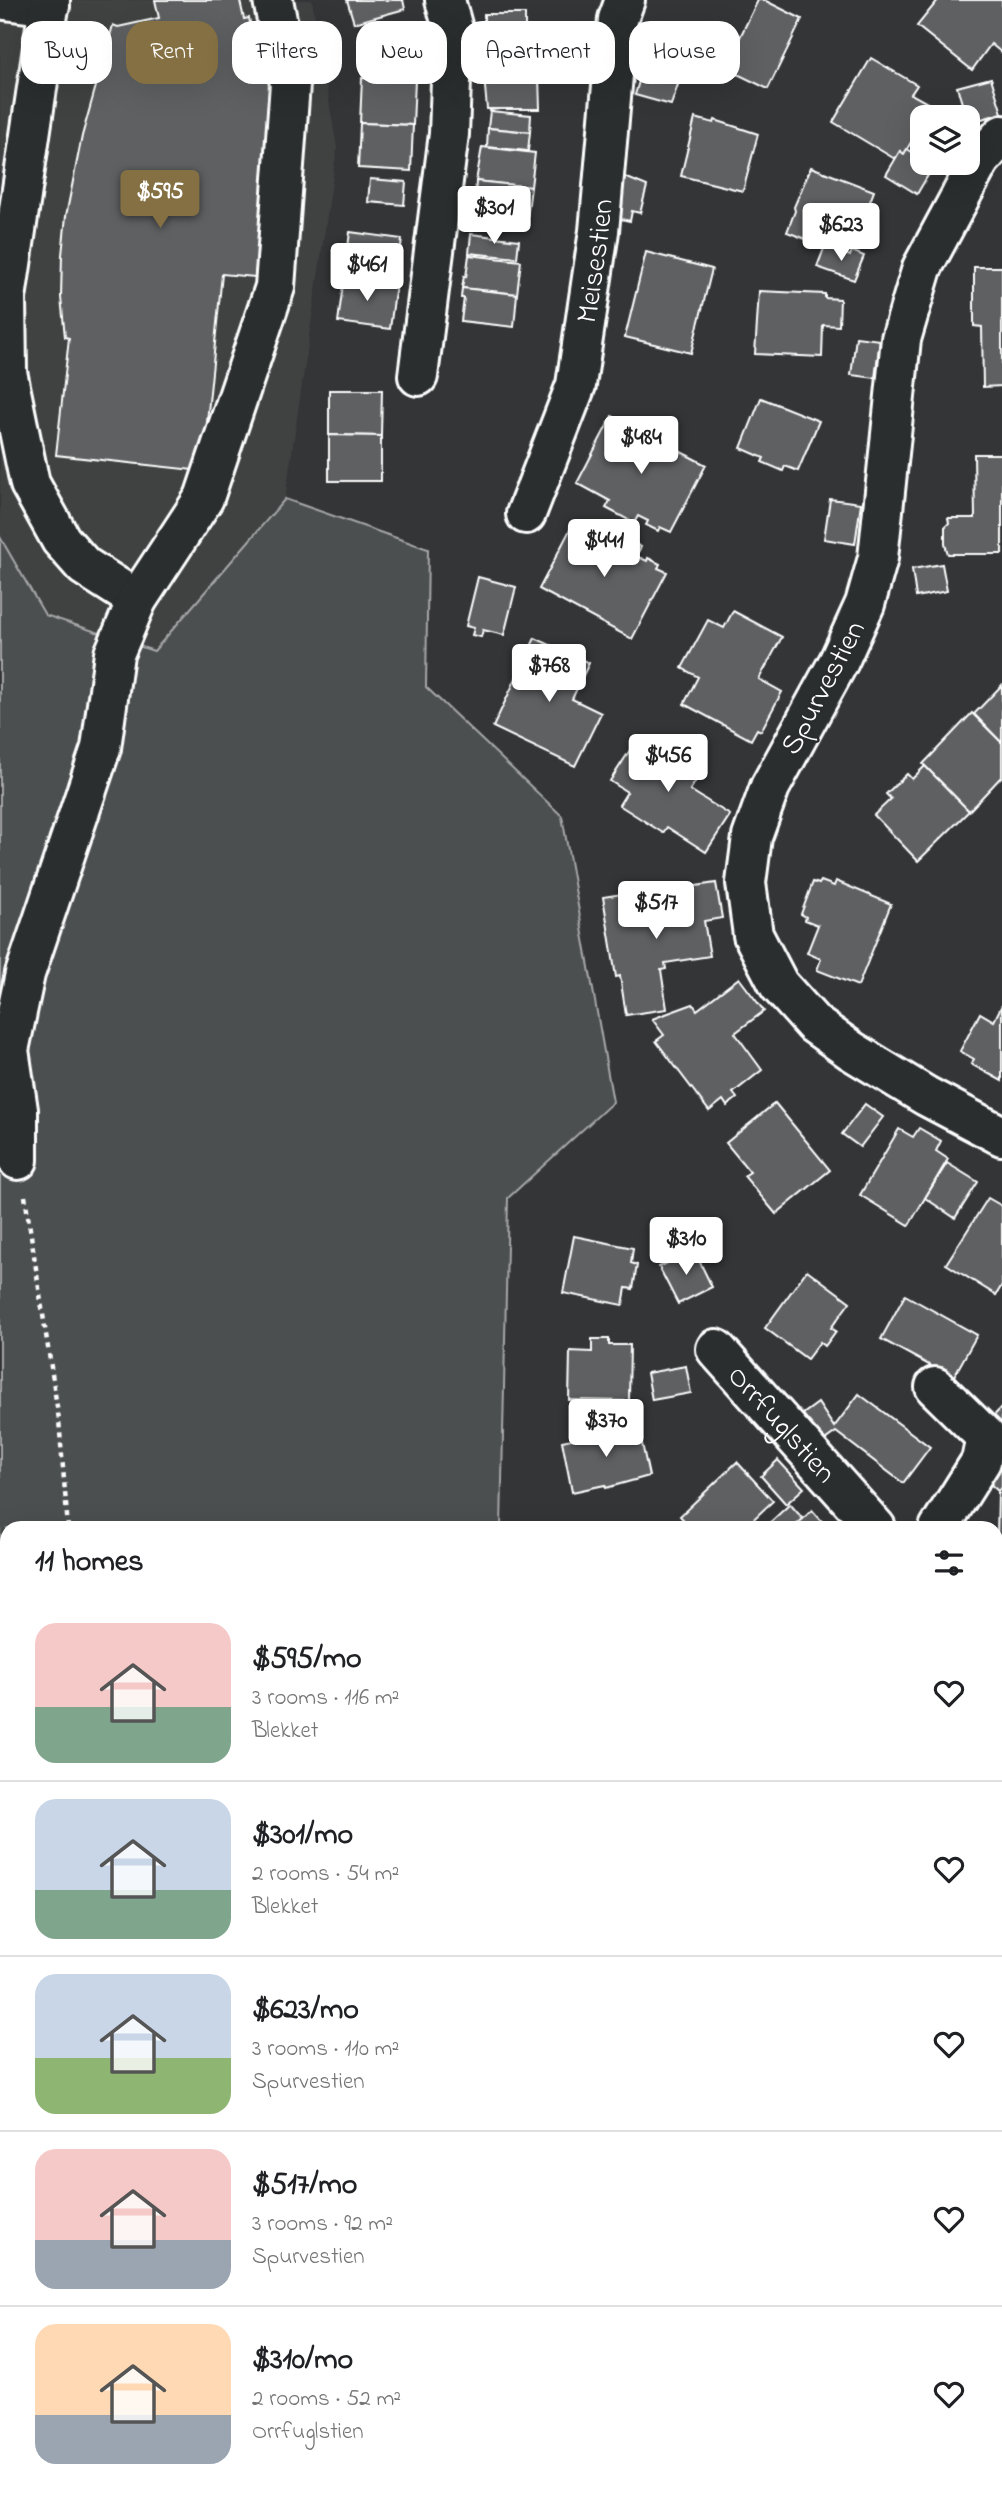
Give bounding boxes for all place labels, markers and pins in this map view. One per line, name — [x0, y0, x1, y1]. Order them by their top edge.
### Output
pin: $595 — [119, 170, 201, 230]
pin: $301 — [453, 187, 535, 246]
pin: $623 — [800, 204, 882, 263]
pin: $461 — [326, 244, 408, 303]
pin: $484 — [600, 416, 682, 476]
pin: $441 — [563, 520, 645, 579]
pin: $768 — [508, 644, 590, 704]
pin: $456 — [627, 734, 709, 794]
pin: $517 — [615, 881, 697, 941]
pin: $310 — [645, 1218, 727, 1277]
pin: $370 — [565, 1400, 647, 1459]

